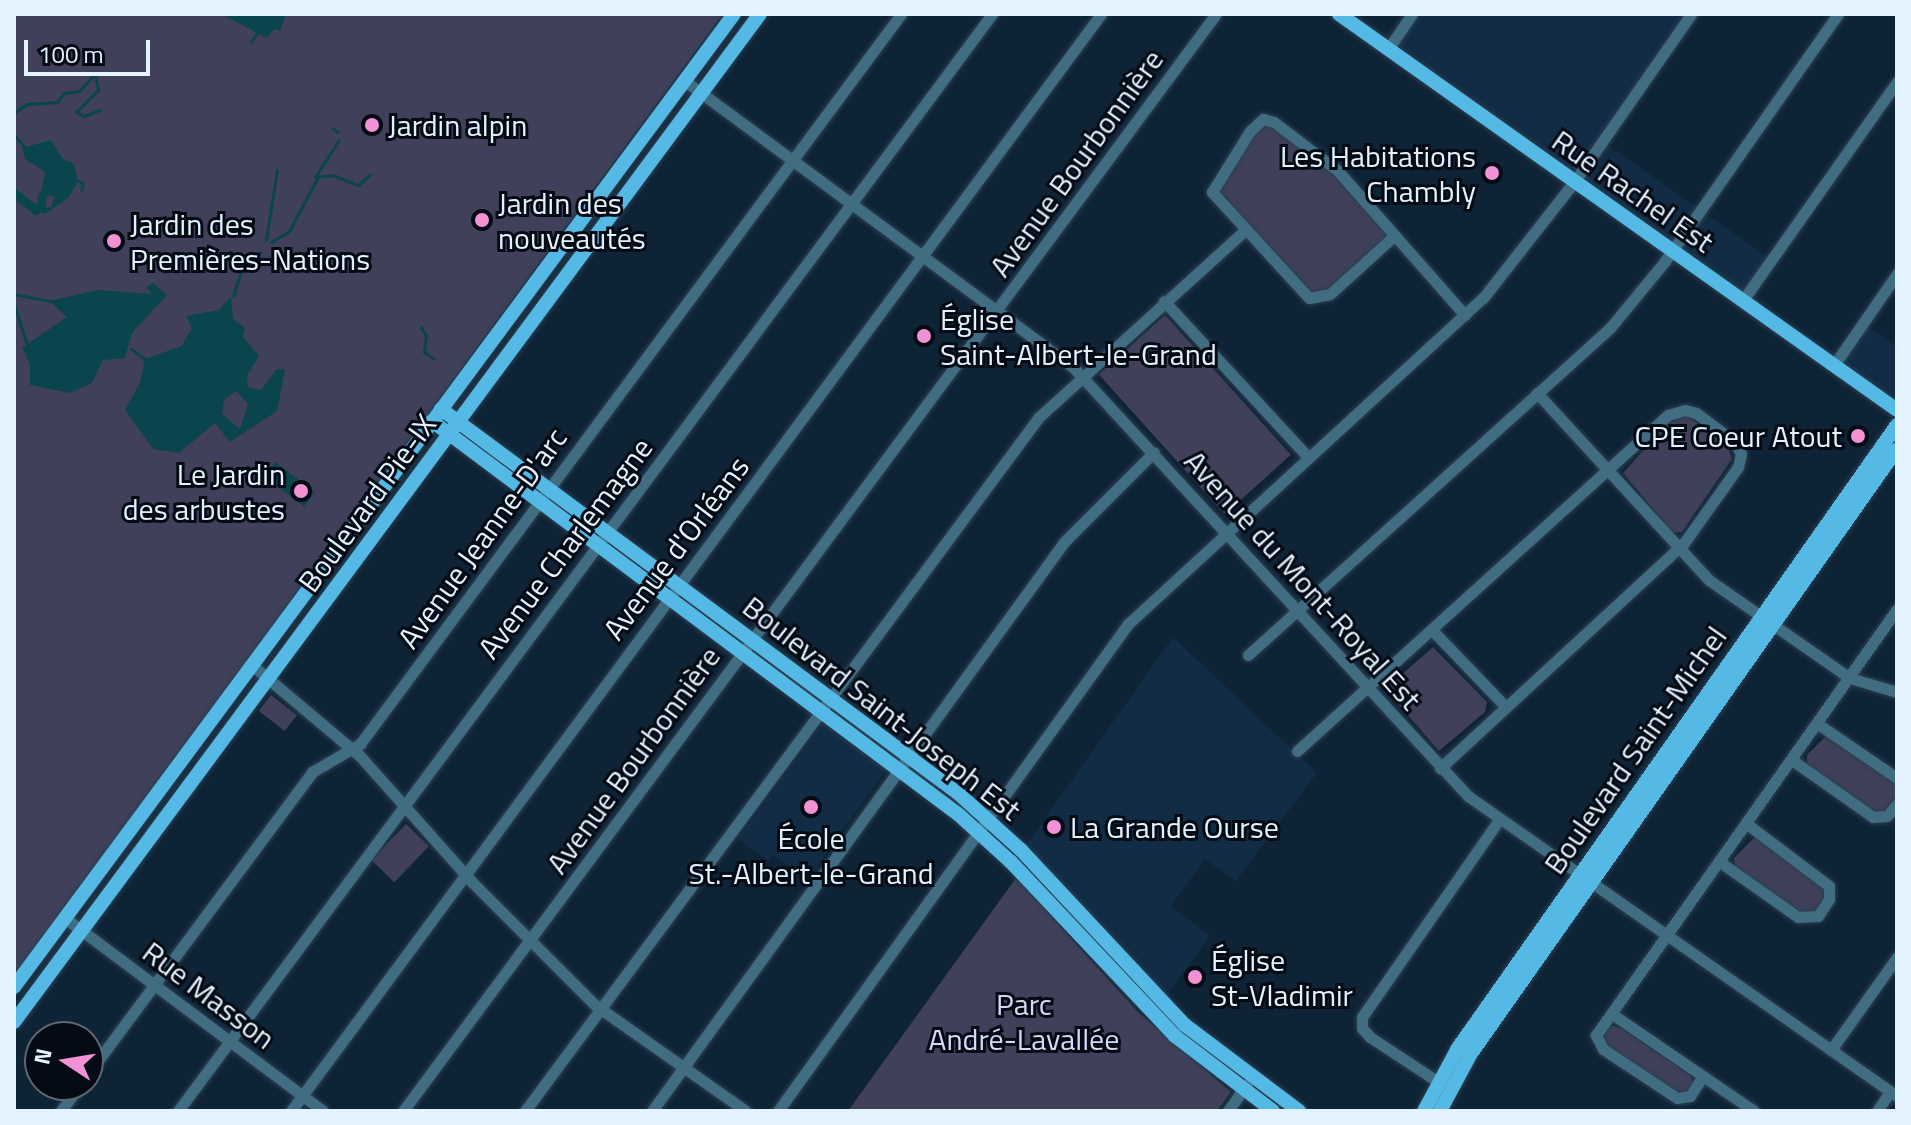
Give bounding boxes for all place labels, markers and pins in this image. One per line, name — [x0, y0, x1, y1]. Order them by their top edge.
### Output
place label: Jardin alpin — [388, 107, 527, 143]
marker: Jardin alpin — [363, 116, 381, 134]
place label: Les Habitations Chambly — [1280, 138, 1476, 208]
marker: Les Habitations Chambly — [1483, 164, 1501, 182]
place label: Jardin des nouveautés — [498, 185, 646, 256]
place label: Jardin des Premières-Nations — [130, 206, 370, 276]
marker: Jardin des nouveautés — [473, 211, 491, 229]
marker: Jardin des Premières-Nations — [105, 232, 123, 250]
place label: Église Saint-Albert-le-Grand — [940, 301, 1217, 372]
marker: Église Saint-Albert-le-Grand — [915, 327, 933, 345]
place label: CPE Coeur Atout — [1635, 418, 1842, 454]
marker: CPE Coeur Atout — [1849, 427, 1867, 445]
place label: Le Jardin des arbustes — [123, 456, 285, 526]
marker: Le Jardin des arbustes — [292, 482, 310, 500]
marker: École St.-Albert-le-Grand — [802, 798, 820, 816]
place label: La Grande Ourse — [1070, 809, 1279, 845]
marker: La Grande Ourse — [1045, 818, 1063, 836]
place label: École St.-Albert-le-Grand — [688, 820, 934, 890]
place label: Église St-Vladimir — [1211, 942, 1353, 1012]
marker: Église St-Vladimir — [1186, 968, 1204, 986]

